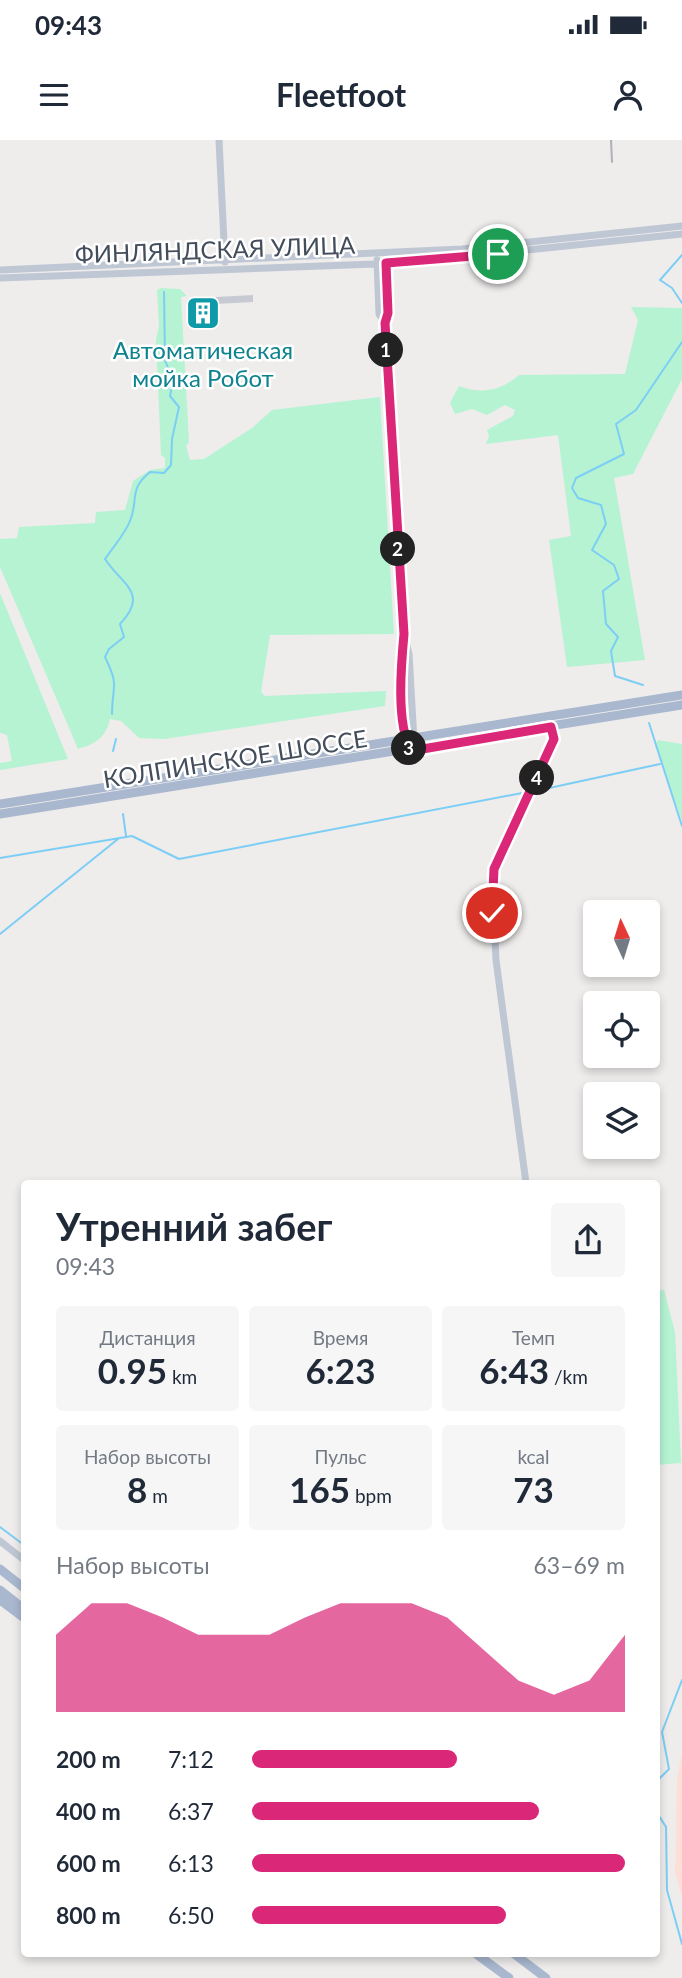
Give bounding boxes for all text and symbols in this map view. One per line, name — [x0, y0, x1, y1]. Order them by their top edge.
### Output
text: 09:43 — [35, 9, 102, 41]
text: Fleetfoot — [276, 75, 406, 114]
icon: menu — [35, 76, 73, 114]
icon: person — [609, 76, 647, 114]
pin — [468, 224, 528, 284]
street label: ФИНЛЯНДСКАЯ УЛИЦА — [74, 230, 356, 268]
icon: arrive — [479, 235, 517, 273]
building icon: Автоматическая мойка Робот — [184, 294, 222, 332]
pin: 1 — [368, 332, 404, 368]
place label: Автоматическая мойка Робот — [113, 335, 293, 392]
text: 1 — [380, 338, 391, 361]
pin: 2 — [380, 532, 416, 566]
text: 2 — [392, 537, 403, 560]
street label: КОЛПИНСКОЕ ШОССЕ — [101, 723, 369, 793]
pin: 3 — [392, 730, 426, 766]
text: 3 — [403, 736, 414, 759]
pin: 4 — [520, 760, 554, 796]
text: 4 — [531, 766, 542, 789]
pin — [462, 883, 522, 943]
icon: check — [473, 894, 511, 932]
north arrow — [583, 900, 660, 976]
map controls — [583, 900, 660, 1159]
button: locate — [583, 991, 660, 1068]
button: layers — [583, 1082, 660, 1159]
text: Утренний забег — [56, 1203, 333, 1249]
button: share — [551, 1203, 625, 1277]
text: 09:43 — [56, 1252, 115, 1280]
text: Дистанция — [99, 1326, 196, 1349]
text: Время — [313, 1326, 368, 1349]
text: Темп — [512, 1326, 555, 1349]
text: 0.95 — [98, 1349, 167, 1391]
text: 6:23 — [306, 1349, 375, 1391]
text: 6:43 — [479, 1349, 549, 1391]
text: km — [167, 1365, 197, 1388]
text: /km — [549, 1365, 588, 1388]
text: Набор высоты — [84, 1445, 211, 1468]
text: Пульс — [315, 1445, 366, 1468]
text: kcal — [517, 1445, 550, 1468]
text: 8 — [127, 1468, 147, 1510]
text: 165 — [289, 1468, 350, 1510]
text: 73 — [513, 1468, 554, 1510]
text: m — [147, 1484, 168, 1507]
text: bpm — [350, 1484, 392, 1507]
text: Набор высоты — [56, 1551, 210, 1579]
text: 63–69 m — [533, 1551, 625, 1579]
text: 200 m — [56, 1745, 121, 1773]
text: 7:12 — [168, 1745, 214, 1773]
text: 400 m — [56, 1797, 121, 1825]
text: 6:37 — [168, 1797, 214, 1825]
text: 600 m — [56, 1849, 121, 1877]
text: 6:13 — [168, 1849, 214, 1877]
text: 800 m — [56, 1901, 121, 1929]
text: 6:50 — [168, 1901, 214, 1929]

